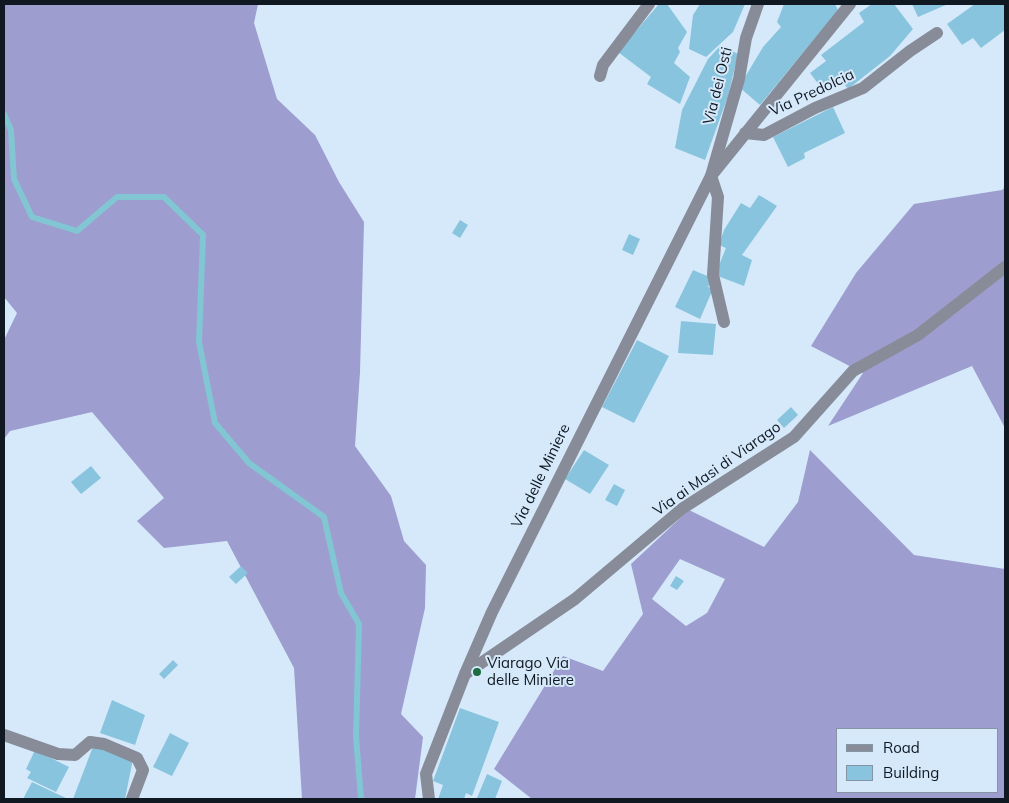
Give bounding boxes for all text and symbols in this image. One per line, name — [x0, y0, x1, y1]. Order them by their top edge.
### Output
street label: Via dei Osti — [700, 45, 736, 127]
street label: Via Predolcia — [767, 66, 857, 120]
street label: Via ai Masi di Viarago — [650, 418, 784, 520]
street label: Via delle Miniere — [508, 421, 574, 531]
place label: Viarago Via delle Miniere — [487, 654, 574, 689]
marker: Viarago Via delle Miniere — [471, 666, 483, 678]
legend — [836, 728, 999, 793]
text: Road — [883, 738, 920, 757]
text: Building — [883, 763, 939, 782]

